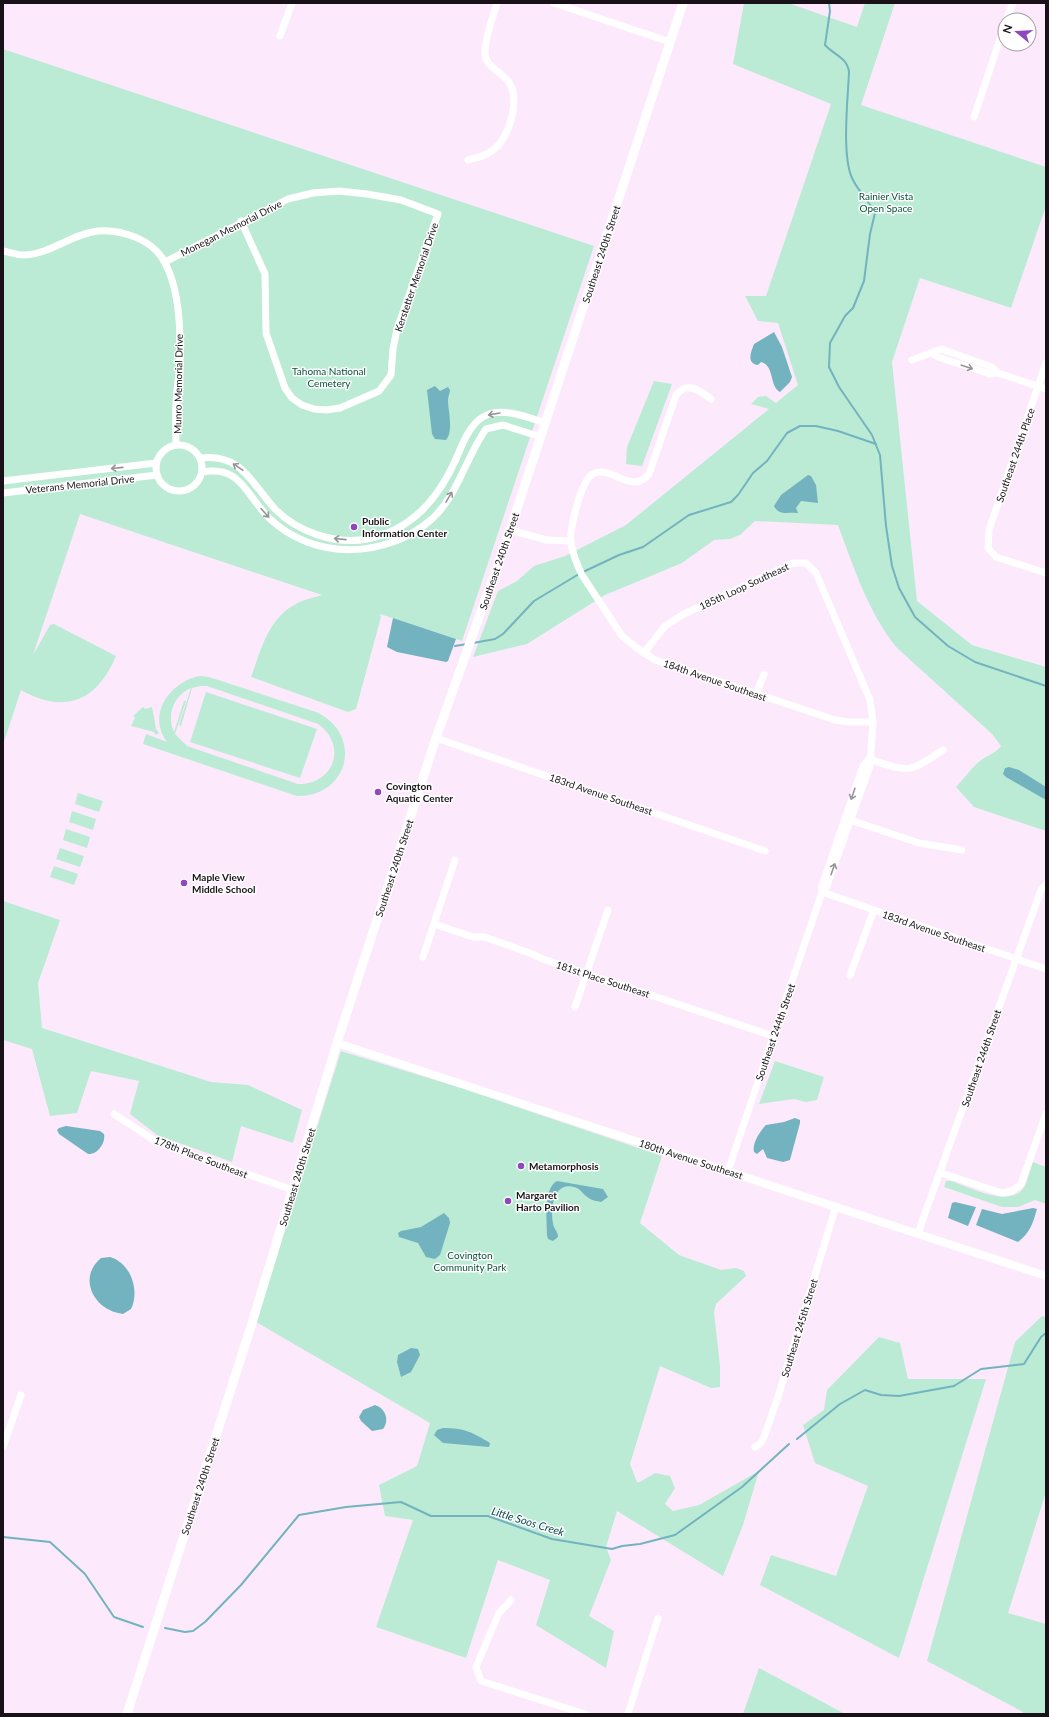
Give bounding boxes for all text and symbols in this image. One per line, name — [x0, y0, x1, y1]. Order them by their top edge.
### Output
north arrow — [997, 12, 1037, 52]
text: N — [1000, 23, 1015, 35]
park label: Rainier Vista Open Space — [859, 190, 913, 214]
street label: Monegan Memorial Drive — [178, 197, 284, 259]
street label: Southeast 240th Street — [580, 203, 623, 304]
street label: Kerstetter Memorial Drive — [392, 221, 440, 333]
street label: Munro Memorial Drive — [171, 334, 185, 434]
one-way arrow — [961, 364, 974, 371]
park label: Tahoma National Cemetery — [292, 365, 366, 389]
street label: Southeast 244th Place — [993, 406, 1037, 504]
one-way arrow — [488, 410, 501, 418]
one-way arrow — [232, 462, 244, 470]
one-way arrow — [111, 464, 124, 472]
street label: Veterans Memorial Drive — [25, 472, 135, 496]
one-way arrow — [446, 491, 454, 503]
one-way arrow — [260, 508, 269, 518]
street label: Southeast 240th Street — [477, 510, 521, 611]
place label: Public Information Center — [362, 515, 447, 539]
marker: Public Information Center — [349, 522, 359, 532]
one-way arrow — [334, 535, 347, 542]
street label: 185th Loop Southeast — [697, 560, 791, 612]
street label: 184th Avenue Southeast — [662, 657, 769, 703]
street label: 183rd Avenue Southeast — [548, 771, 655, 817]
place label: Covington Aquatic Center — [385, 780, 453, 804]
marker: Covington Aquatic Center — [373, 787, 383, 797]
one-way arrow — [849, 787, 856, 800]
street label: Southeast 240th Street — [373, 817, 416, 918]
one-way arrow — [830, 863, 838, 875]
place label: Maple View Middle School — [192, 871, 255, 895]
marker: Maple View Middle School — [179, 878, 189, 888]
street label: 183rd Avenue Southeast — [881, 908, 988, 954]
street label: 181st Place Southeast — [555, 958, 652, 1000]
street label: Southeast 244th Street — [753, 981, 797, 1082]
street label: Southeast 246th Street — [959, 1007, 1003, 1108]
street label: Southeast 240th Street — [276, 1126, 318, 1228]
street label: 178th Place Southeast — [153, 1134, 250, 1180]
street label: 180th Avenue Southeast — [638, 1137, 745, 1182]
place label: Metamorphosis — [529, 1160, 599, 1172]
marker: Metamorphosis — [516, 1161, 526, 1171]
place label: Margaret Harto Pavilion — [516, 1189, 580, 1213]
marker: Margaret Harto Pavilion — [503, 1196, 513, 1206]
park label: Covington Community Park — [434, 1249, 507, 1273]
street label: Southeast 245th Street — [778, 1277, 820, 1379]
street label: Southeast 240th Street — [179, 1435, 222, 1536]
water label: Little Soos Creek — [490, 1504, 567, 1538]

